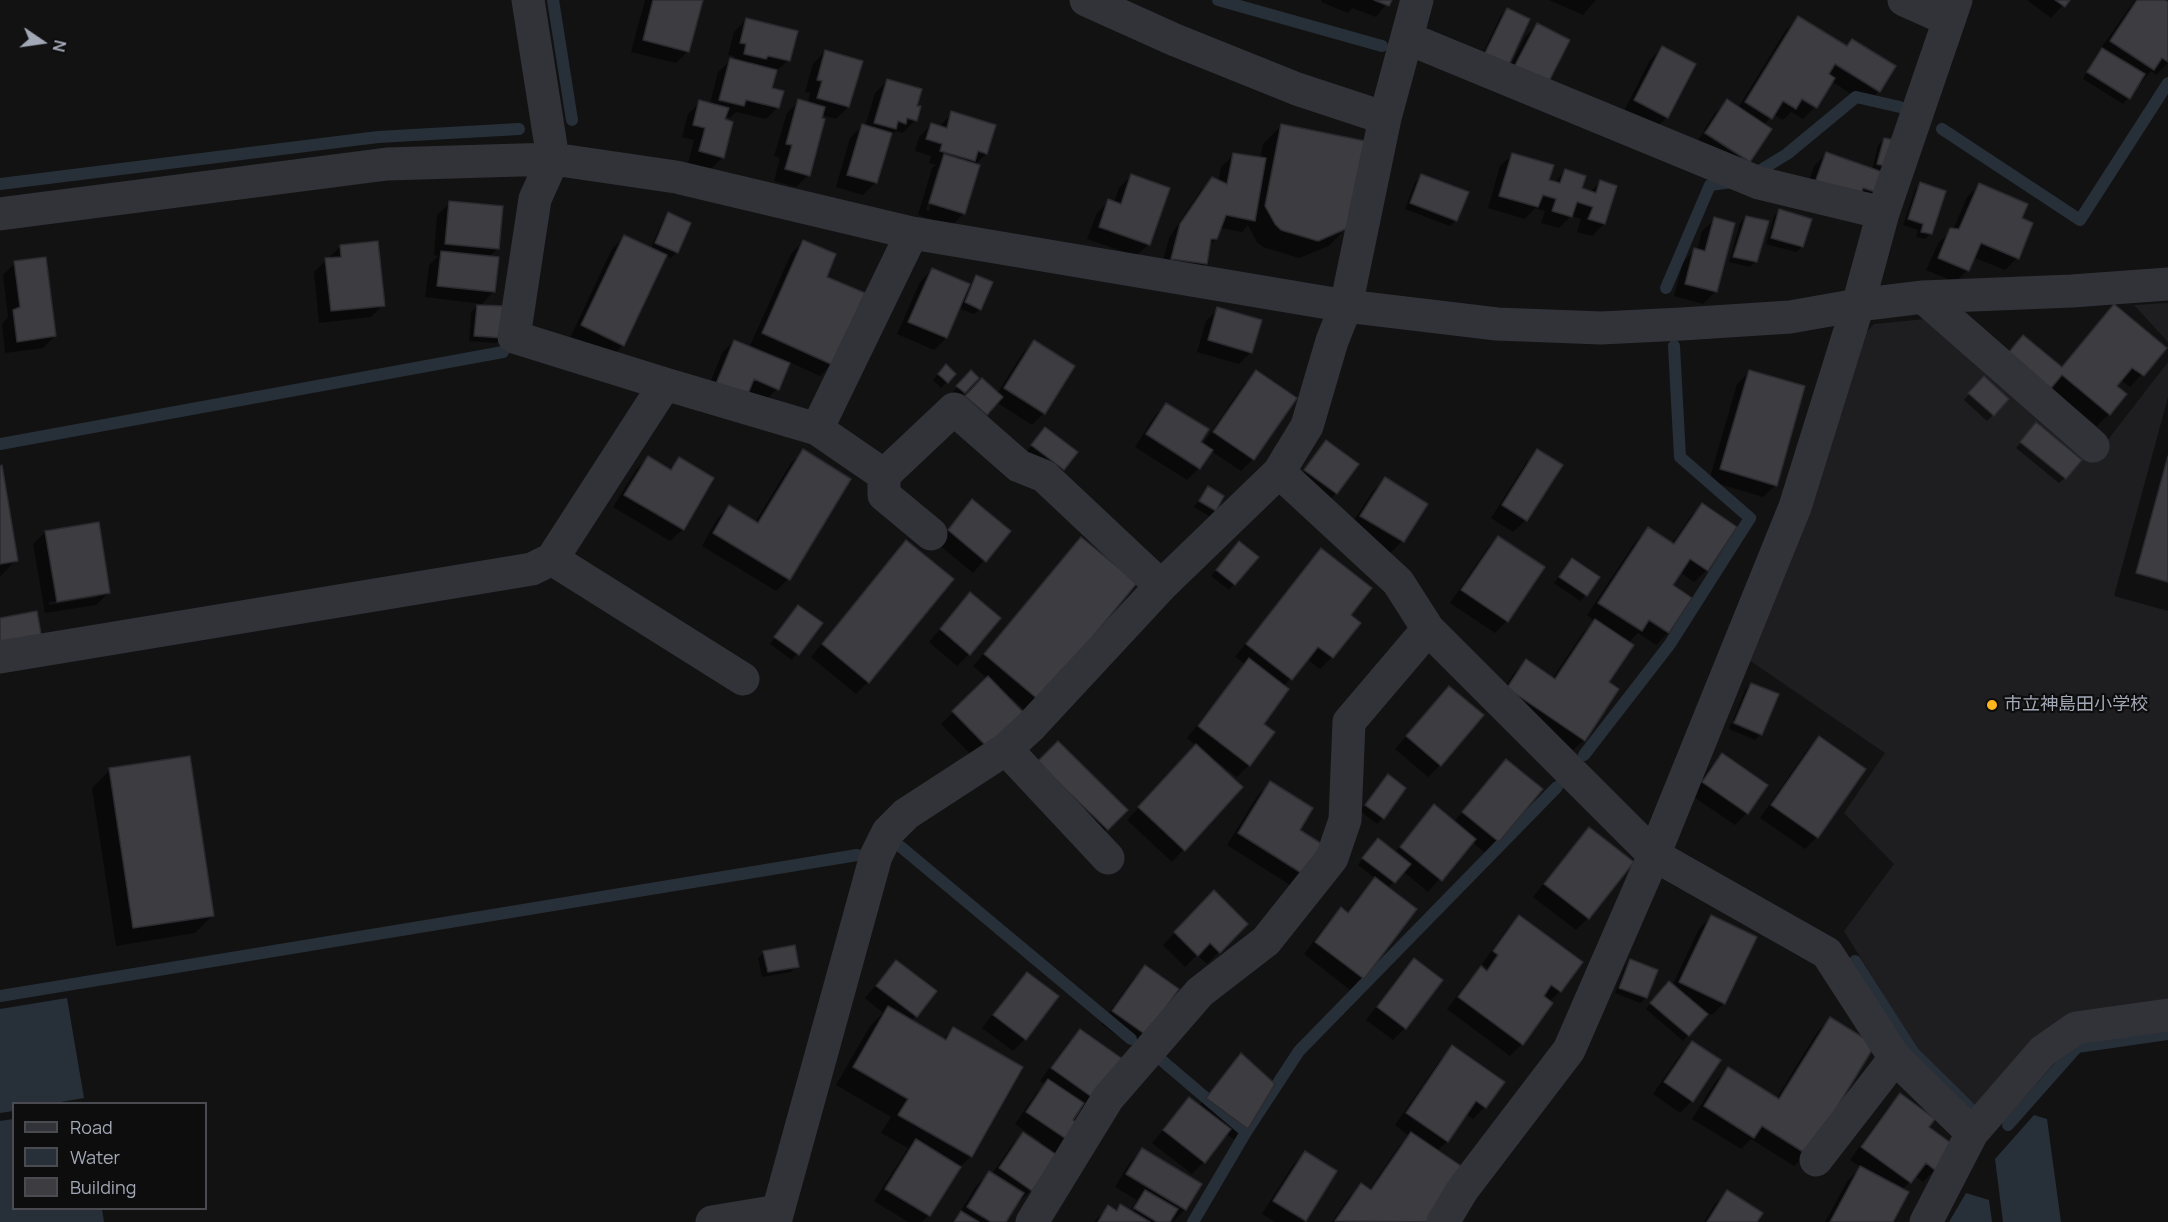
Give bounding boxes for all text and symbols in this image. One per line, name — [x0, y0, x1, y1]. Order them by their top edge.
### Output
north arrow — [12, 12, 72, 72]
text: N — [48, 38, 72, 54]
place label: 市立神島田小学校 — [2004, 694, 2148, 716]
marker: 市立神島田小学校 — [1985, 698, 1999, 712]
legend — [12, 1102, 207, 1210]
text: Road — [70, 1115, 113, 1139]
text: Water — [70, 1145, 120, 1169]
text: Building — [70, 1175, 136, 1199]

